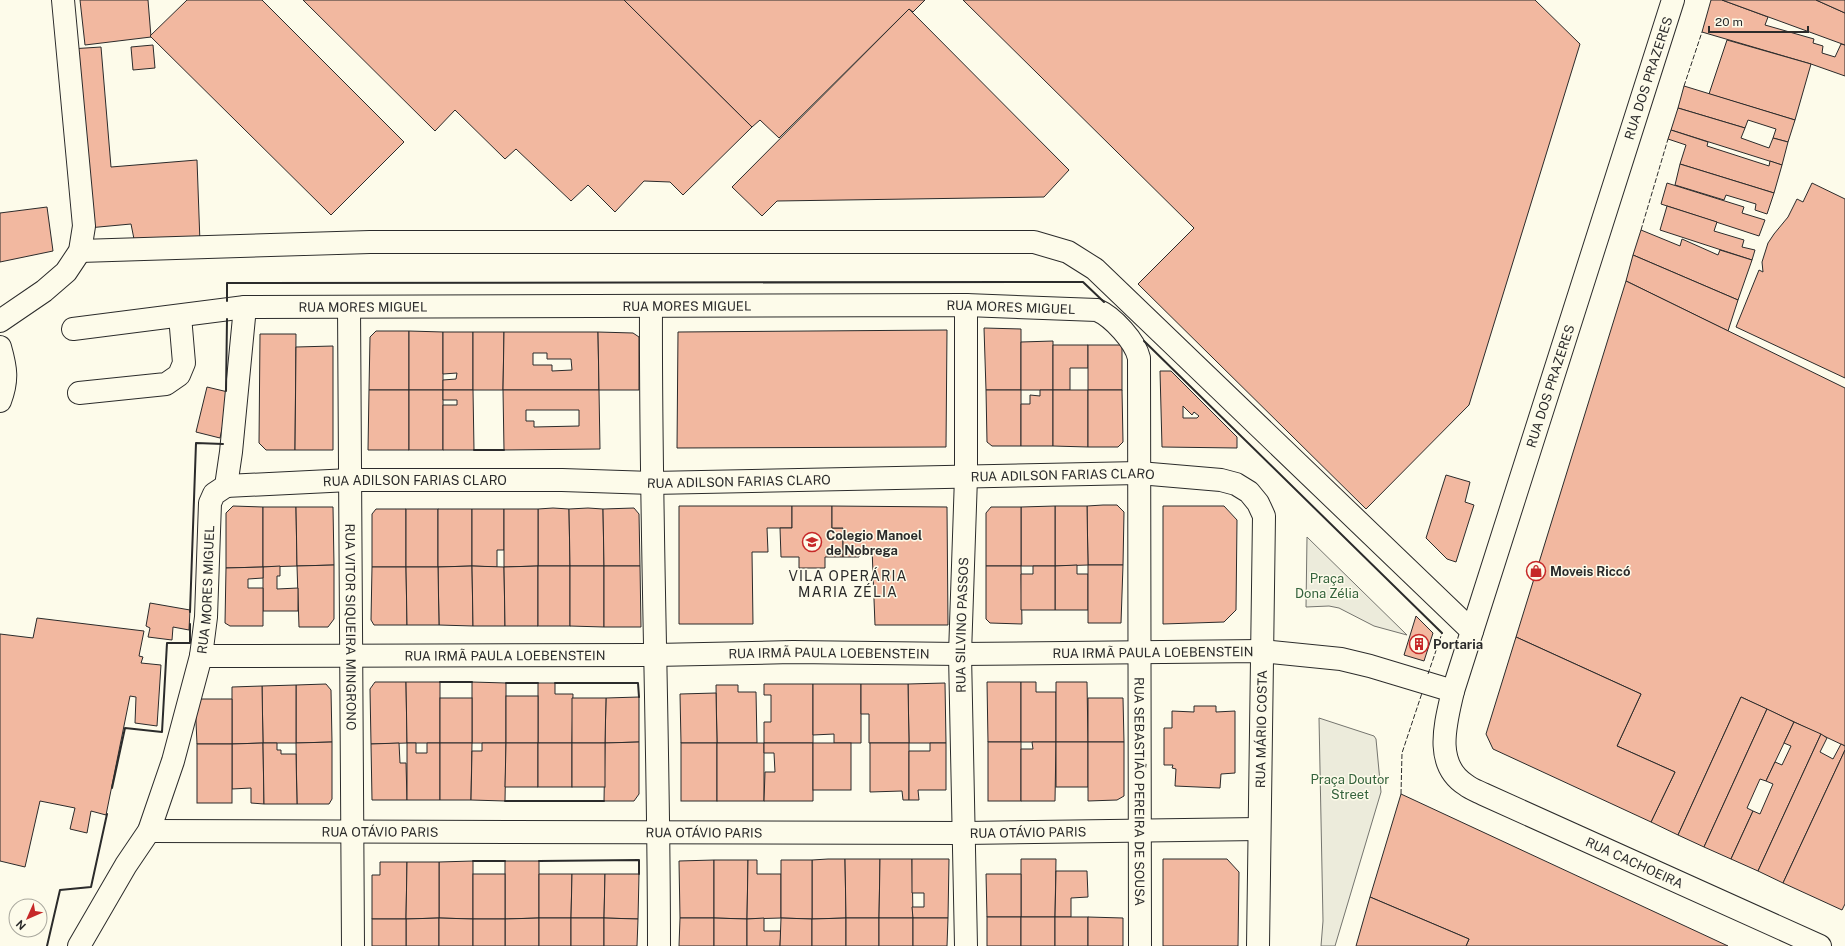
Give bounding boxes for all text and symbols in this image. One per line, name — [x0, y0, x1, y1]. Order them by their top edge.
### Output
scale bar — [1709, 8, 1808, 34]
street label: RUA DOS PRAZERES — [1621, 15, 1675, 142]
text: 20 m — [1715, 15, 1743, 29]
street label: RUA MORES MIGUEL — [946, 298, 1076, 317]
street label: RUA MORES MIGUEL — [298, 299, 427, 315]
street label: RUA MORES MIGUEL — [622, 299, 751, 314]
street label: RUA DOS PRAZERES — [1523, 323, 1577, 450]
street label: RUA ADILSON FARIAS CLARO — [971, 466, 1155, 484]
street label: RUA ADILSON FARIAS CLARO — [647, 472, 831, 491]
street label: RUA ADILSON FARIAS CLARO — [323, 473, 507, 489]
street label: RUA VITOR SIQUEIRA MINGRONO — [342, 523, 359, 731]
street label: RUA MORES MIGUEL — [194, 525, 217, 655]
place label: Colegio Manoel de Nobrega — [826, 528, 922, 558]
school or university icon: Colegio Manoel de Nobrega — [801, 531, 823, 553]
street label: RUA SILVINO PASSOS — [953, 557, 971, 693]
shop icon: Moveis Riccó — [1525, 560, 1547, 582]
place label: Moveis Riccó — [1550, 564, 1630, 579]
district label: VILA OPERÁRIA MARIA ZÉLIA — [789, 567, 907, 600]
park label: Praça Dona Zélia — [1295, 571, 1359, 601]
building icon: Portaria — [1408, 633, 1430, 655]
place label: Portaria — [1433, 637, 1483, 652]
street label: RUA IRMÃ PAULA LOEBENSTEIN — [1052, 644, 1254, 661]
street label: RUA IRMÃ PAULA LOEBENSTEIN — [728, 645, 930, 662]
street label: RUA IRMÃ PAULA LOEBENSTEIN — [404, 648, 606, 664]
street label: RUA MÁRIO COSTA — [1252, 670, 1270, 788]
street label: RUA SEBASTIÃO PEREIRA DE SOUSA — [1132, 677, 1147, 906]
park label: Praça Doutor Street — [1311, 772, 1389, 802]
street label: RUA OTÁVIO PARIS — [322, 824, 438, 840]
street label: RUA OTÁVIO PARIS — [646, 824, 762, 841]
street label: RUA OTÁVIO PARIS — [970, 824, 1086, 841]
street label: RUA CACHOEIRA — [1583, 834, 1686, 891]
north arrow — [8, 898, 48, 938]
text: N — [14, 918, 28, 932]

